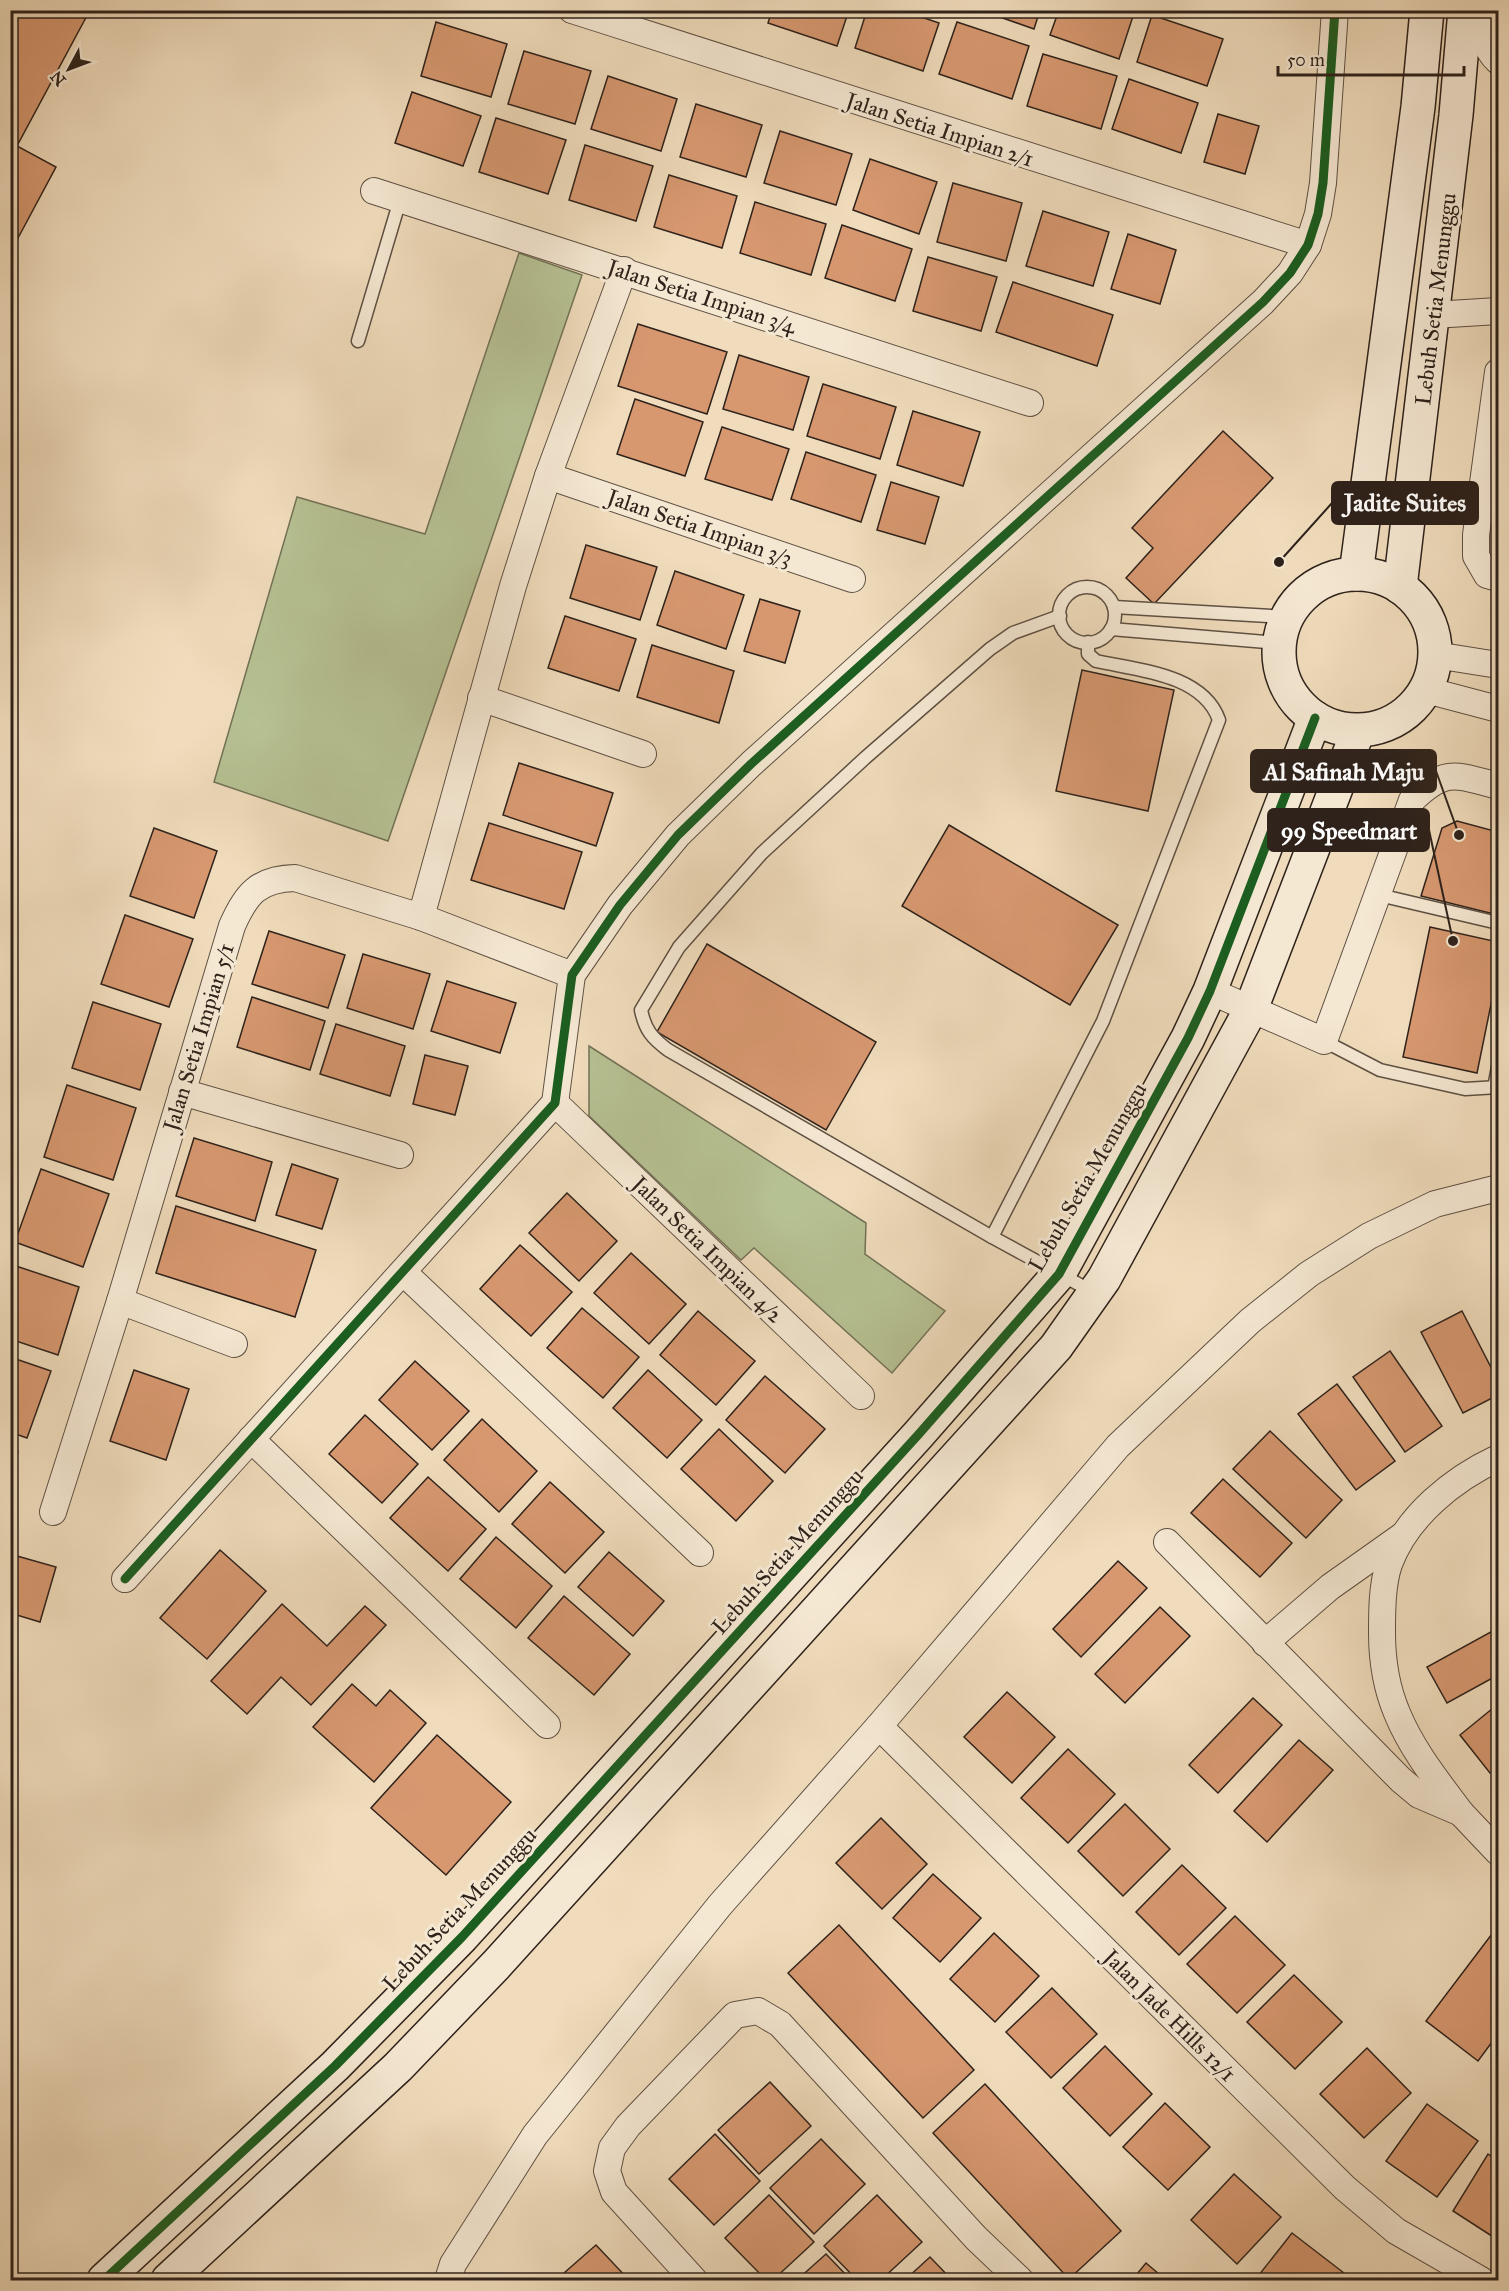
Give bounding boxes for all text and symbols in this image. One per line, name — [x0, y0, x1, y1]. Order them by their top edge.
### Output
north arrow — [39, 39, 99, 99]
scale bar — [1278, 39, 1464, 77]
text: 50 m — [1287, 49, 1325, 71]
text: N — [46, 67, 70, 90]
street label: Jalan Setia Impian 2/1 — [841, 86, 1037, 173]
street label: Lebuh Setia Menunggu — [1409, 191, 1462, 407]
street label: Jalan Setia Impian 3/4 — [602, 253, 800, 340]
callout: Jadite Suites — [1332, 482, 1478, 524]
street label: Jalan Setia Impian 3/3 — [602, 483, 796, 572]
text: Jadite Suites — [1341, 488, 1466, 518]
callout: Al Safinah Maju — [1251, 750, 1436, 792]
text: Al Safinah Maju — [1262, 757, 1425, 787]
callout: 99 Speedmart — [1268, 809, 1429, 851]
text: 99 Speedmart — [1281, 816, 1418, 846]
street label: Jalan Setia Impian 5/1 — [157, 940, 240, 1136]
street label: Lebuh Setia Menunggu — [1022, 1078, 1153, 1277]
street label: Jalan Setia Impian 4/2 — [625, 1169, 789, 1328]
street label: Lebuh Setia Menunggu — [706, 1463, 869, 1640]
street label: Lebuh Setia Menunggu — [377, 1822, 542, 1997]
street label: Jalan Jade Hills 12/1 — [1096, 1942, 1241, 2087]

